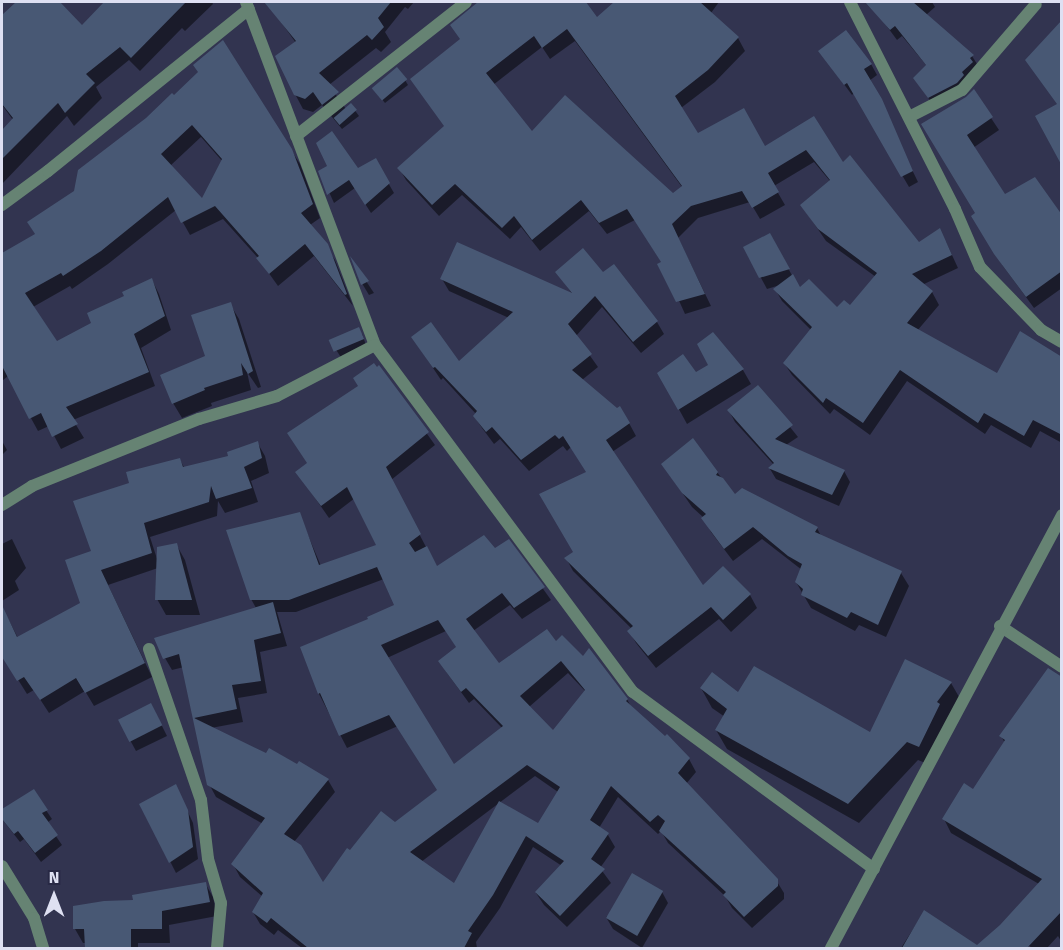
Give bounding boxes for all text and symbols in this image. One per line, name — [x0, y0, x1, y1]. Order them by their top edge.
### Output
north arrow — [24, 866, 84, 926]
text: N — [49, 868, 59, 887]

